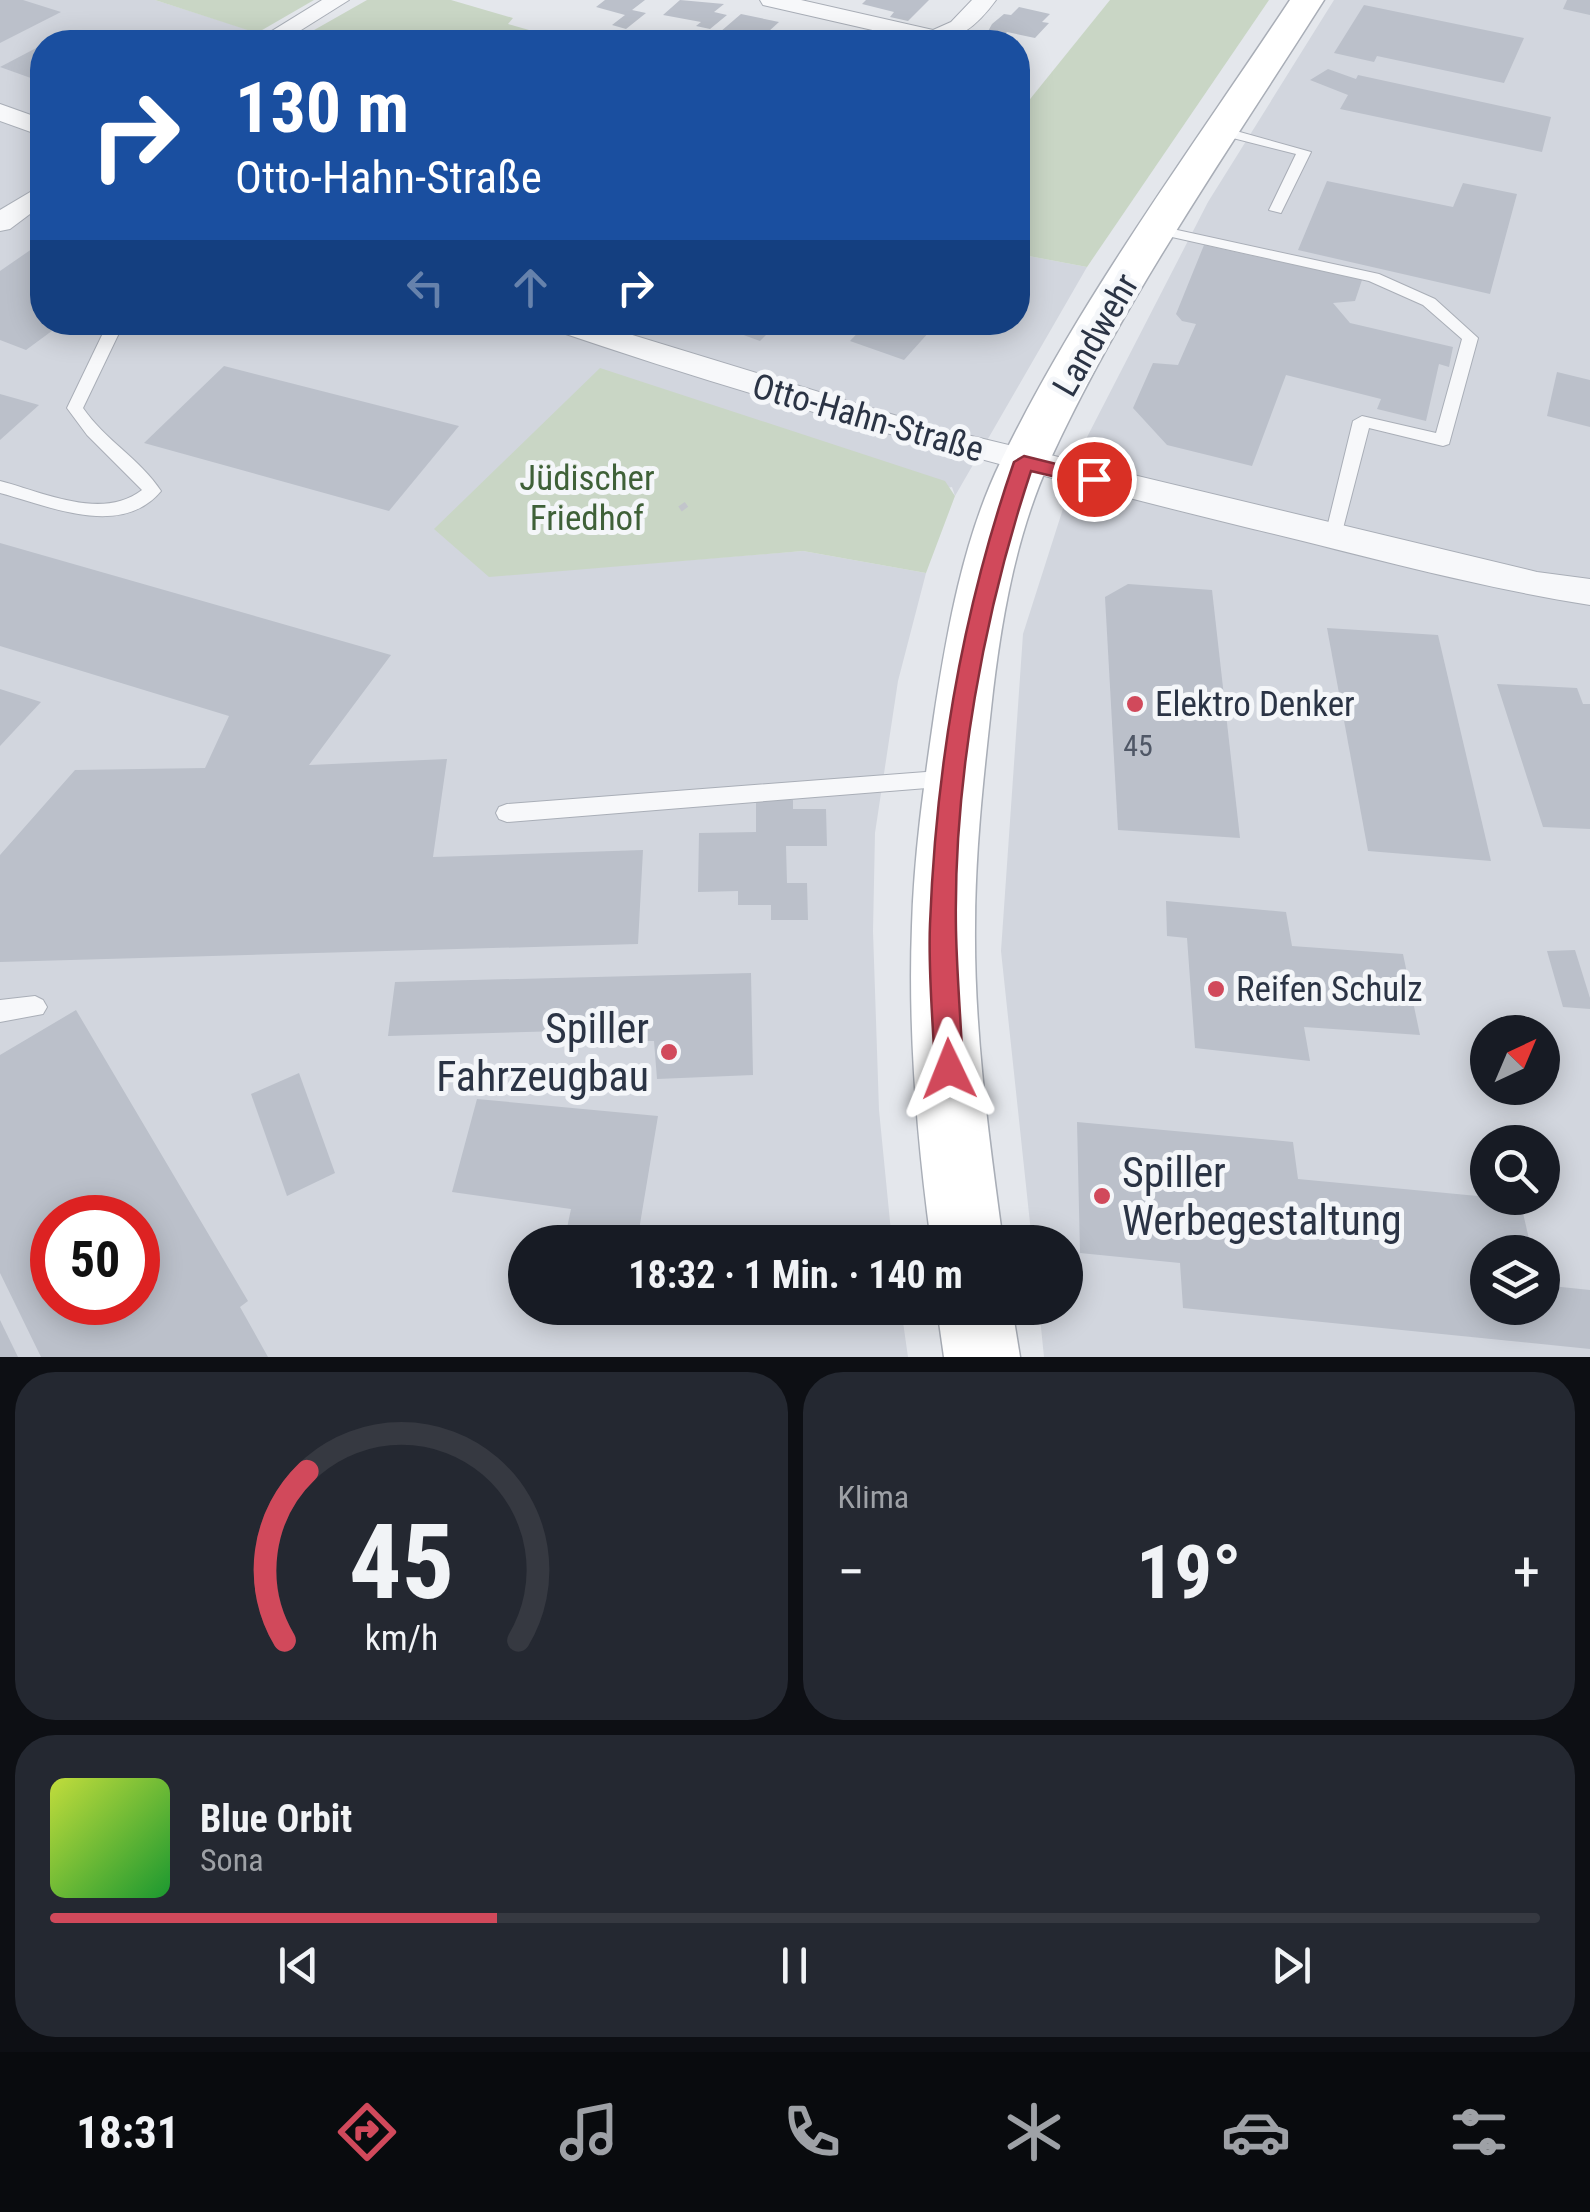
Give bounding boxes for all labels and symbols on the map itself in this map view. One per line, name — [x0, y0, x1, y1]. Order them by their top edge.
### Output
street label: Landwehr — [1045, 267, 1147, 403]
street label: Otto-Hahn-Straße — [748, 365, 988, 471]
pin — [1052, 437, 1137, 522]
park label: Jüdischer Friedhof — [519, 458, 655, 539]
place label: Elektro Denker — [1155, 684, 1355, 725]
marker: Elektro Denker — [1124, 693, 1146, 715]
house number: 45 — [1123, 728, 1153, 763]
place label: Reifen Schulz — [1236, 969, 1423, 1010]
marker: Reifen Schulz — [1205, 978, 1227, 1000]
place label: Spiller Fahrzeugbau — [436, 1004, 649, 1101]
north arrow — [1470, 1015, 1560, 1105]
position arrow — [897, 1017, 1001, 1121]
marker: Spiller Fahrzeugbau — [658, 1041, 680, 1063]
place label: Spiller Werbegestaltung — [1122, 1148, 1402, 1245]
marker: Spiller Werbegestaltung — [1091, 1185, 1113, 1207]
speed limit sign: 50 — [30, 1195, 160, 1325]

